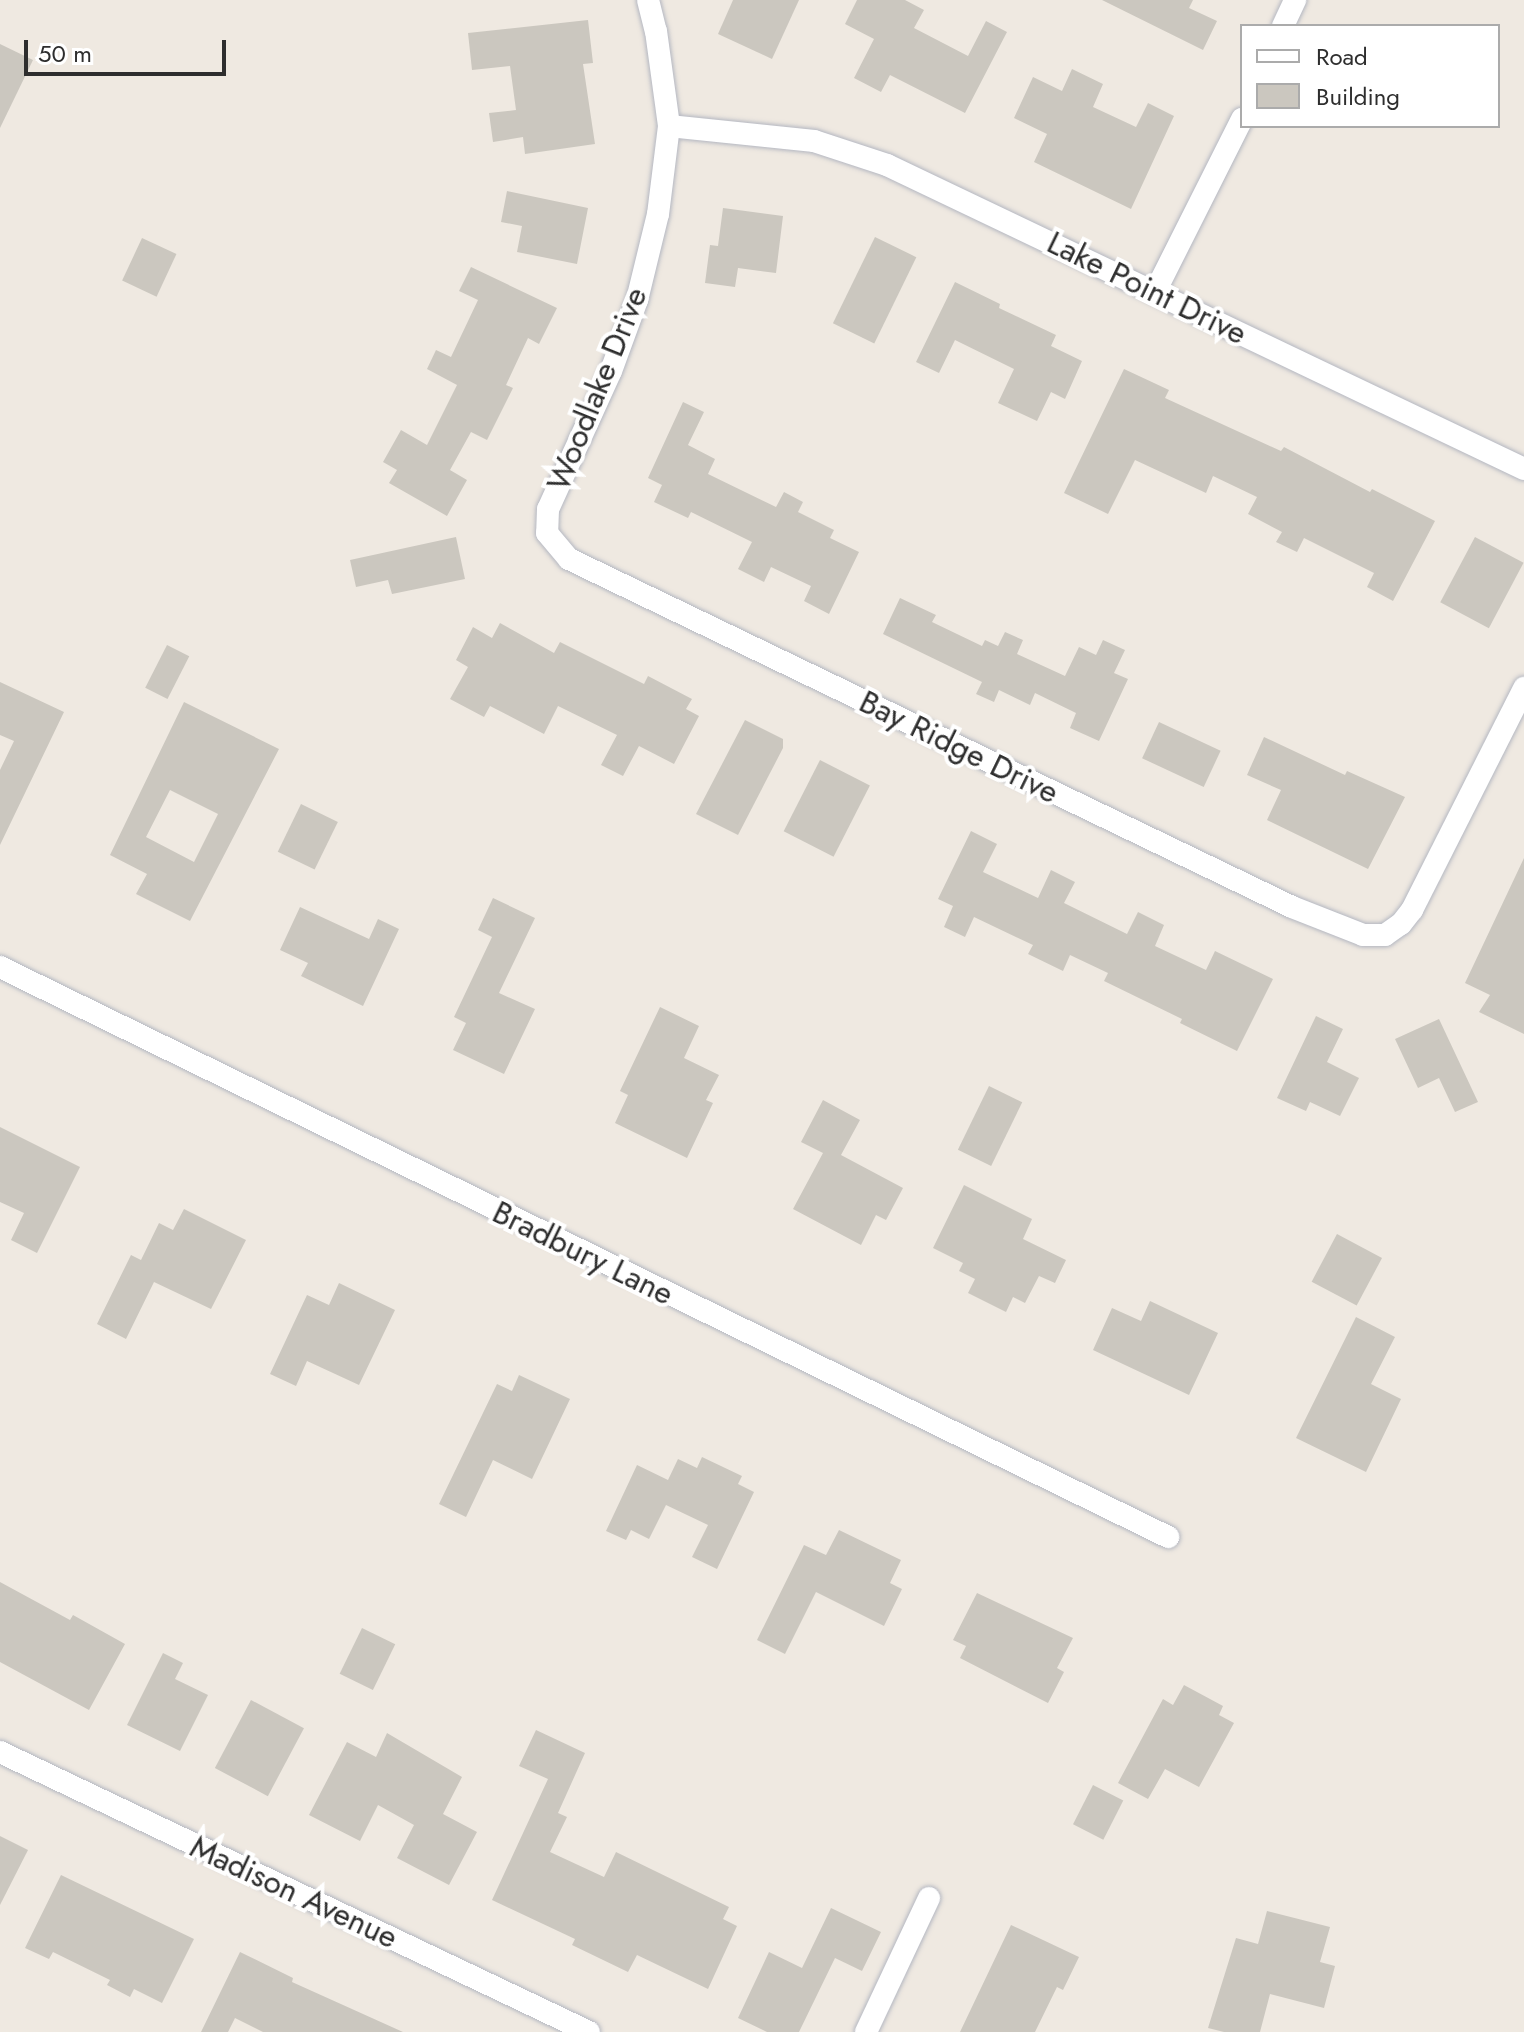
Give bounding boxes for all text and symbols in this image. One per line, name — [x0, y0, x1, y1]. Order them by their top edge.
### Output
scale bar — [28, 24, 230, 74]
legend — [1240, 24, 1500, 128]
text: 50 m — [38, 36, 92, 71]
text: Road — [1316, 39, 1368, 74]
text: Building — [1316, 79, 1400, 114]
street label: Lake Point Drive — [1041, 223, 1253, 353]
street label: Woodlake Drive — [539, 282, 655, 496]
street label: Bay Ridge Drive — [853, 682, 1065, 812]
street label: Bradbury Lane — [486, 1193, 680, 1313]
street label: Madison Avenue — [184, 1827, 404, 1957]

